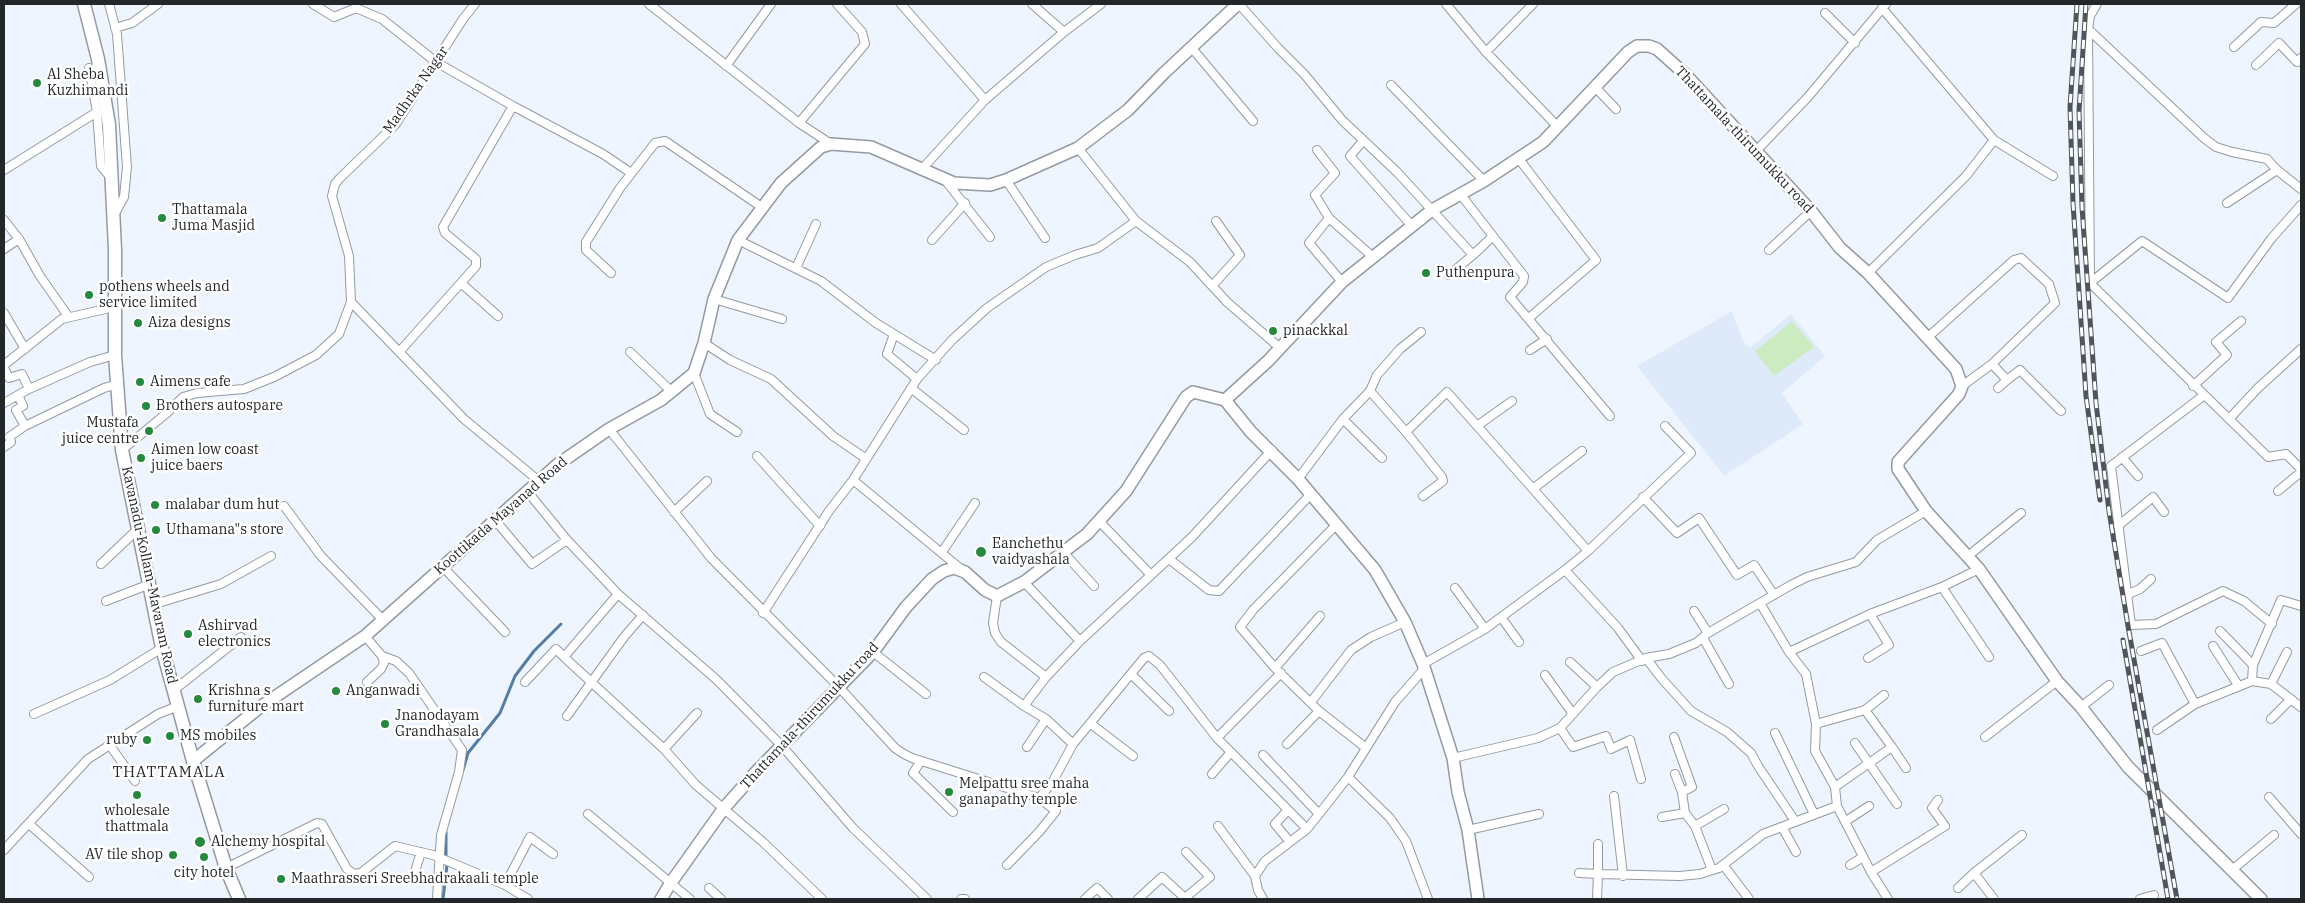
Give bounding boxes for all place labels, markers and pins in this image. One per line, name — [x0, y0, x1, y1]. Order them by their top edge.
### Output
place label: Al Sheba Kuzhimandi — [47, 67, 128, 100]
marker: Al Sheba Kuzhimandi — [31, 77, 43, 89]
place label: Thattamala Juma Masjid — [172, 202, 255, 234]
marker: Thattamala Juma Masjid — [156, 212, 168, 224]
place label: Puthenpura — [1436, 265, 1515, 281]
marker: Puthenpura — [1420, 267, 1432, 279]
place label: pothens wheels and service limited — [99, 279, 230, 312]
marker: pothens wheels and service limited — [83, 289, 95, 301]
place label: Aiza designs — [148, 315, 231, 331]
marker: Aiza designs — [132, 317, 144, 329]
place label: pinackkal — [1283, 323, 1348, 339]
marker: pinackkal — [1267, 325, 1279, 337]
place label: Aimens cafe — [150, 374, 231, 390]
marker: Aimens cafe — [134, 376, 146, 388]
place label: Brothers autospare — [156, 398, 283, 414]
marker: Brothers autospare — [140, 400, 152, 412]
place label: Mustafa juice centre — [62, 415, 139, 448]
marker: Mustafa juice centre — [143, 425, 155, 437]
place label: Aimen low coast juice baers — [151, 442, 259, 474]
marker: Aimen low coast juice baers — [135, 452, 147, 464]
place label: malabar dum hut — [165, 497, 279, 513]
marker: malabar dum hut — [149, 499, 161, 511]
place label: Uthamana"s store — [166, 522, 284, 538]
marker: Uthamana"s store — [150, 524, 162, 536]
place label: Eanchethu vaidyashala — [992, 536, 1070, 568]
marker: Eanchethu vaidyashala — [974, 545, 988, 559]
place label: Ashirvad electronics — [198, 618, 271, 650]
marker: Ashirvad electronics — [182, 628, 194, 640]
place label: Krishna s furniture mart — [208, 683, 304, 716]
place label: Anganwadi — [346, 683, 420, 699]
marker: Anganwadi — [330, 685, 342, 697]
marker: Krishna s furniture mart — [192, 693, 204, 705]
place label: Jnanodayam Grandhasala — [395, 708, 479, 740]
marker: Jnanodayam Grandhasala — [379, 718, 391, 730]
place label: MS mobiles — [180, 728, 256, 744]
marker: MS mobiles — [164, 730, 176, 742]
place label: ruby — [106, 732, 137, 748]
marker: ruby — [141, 734, 153, 746]
place label: Melpattu sree maha ganapathy temple — [959, 776, 1089, 809]
marker: Melpattu sree maha ganapathy temple — [943, 786, 955, 798]
marker: wholesale thattmala — [131, 789, 143, 801]
place label: wholesale thattmala — [104, 803, 170, 836]
place label: Alchemy hospital — [211, 834, 325, 850]
marker: Alchemy hospital — [193, 835, 207, 849]
place label: AV tile shop — [85, 847, 163, 863]
marker: AV tile shop — [167, 849, 179, 861]
marker: city hotel — [198, 851, 210, 863]
place label: city hotel — [174, 865, 234, 881]
place label: Maathrasseri Sreebhadrakaali temple — [291, 871, 539, 887]
marker: Maathrasseri Sreebhadrakaali temple — [275, 873, 287, 885]

